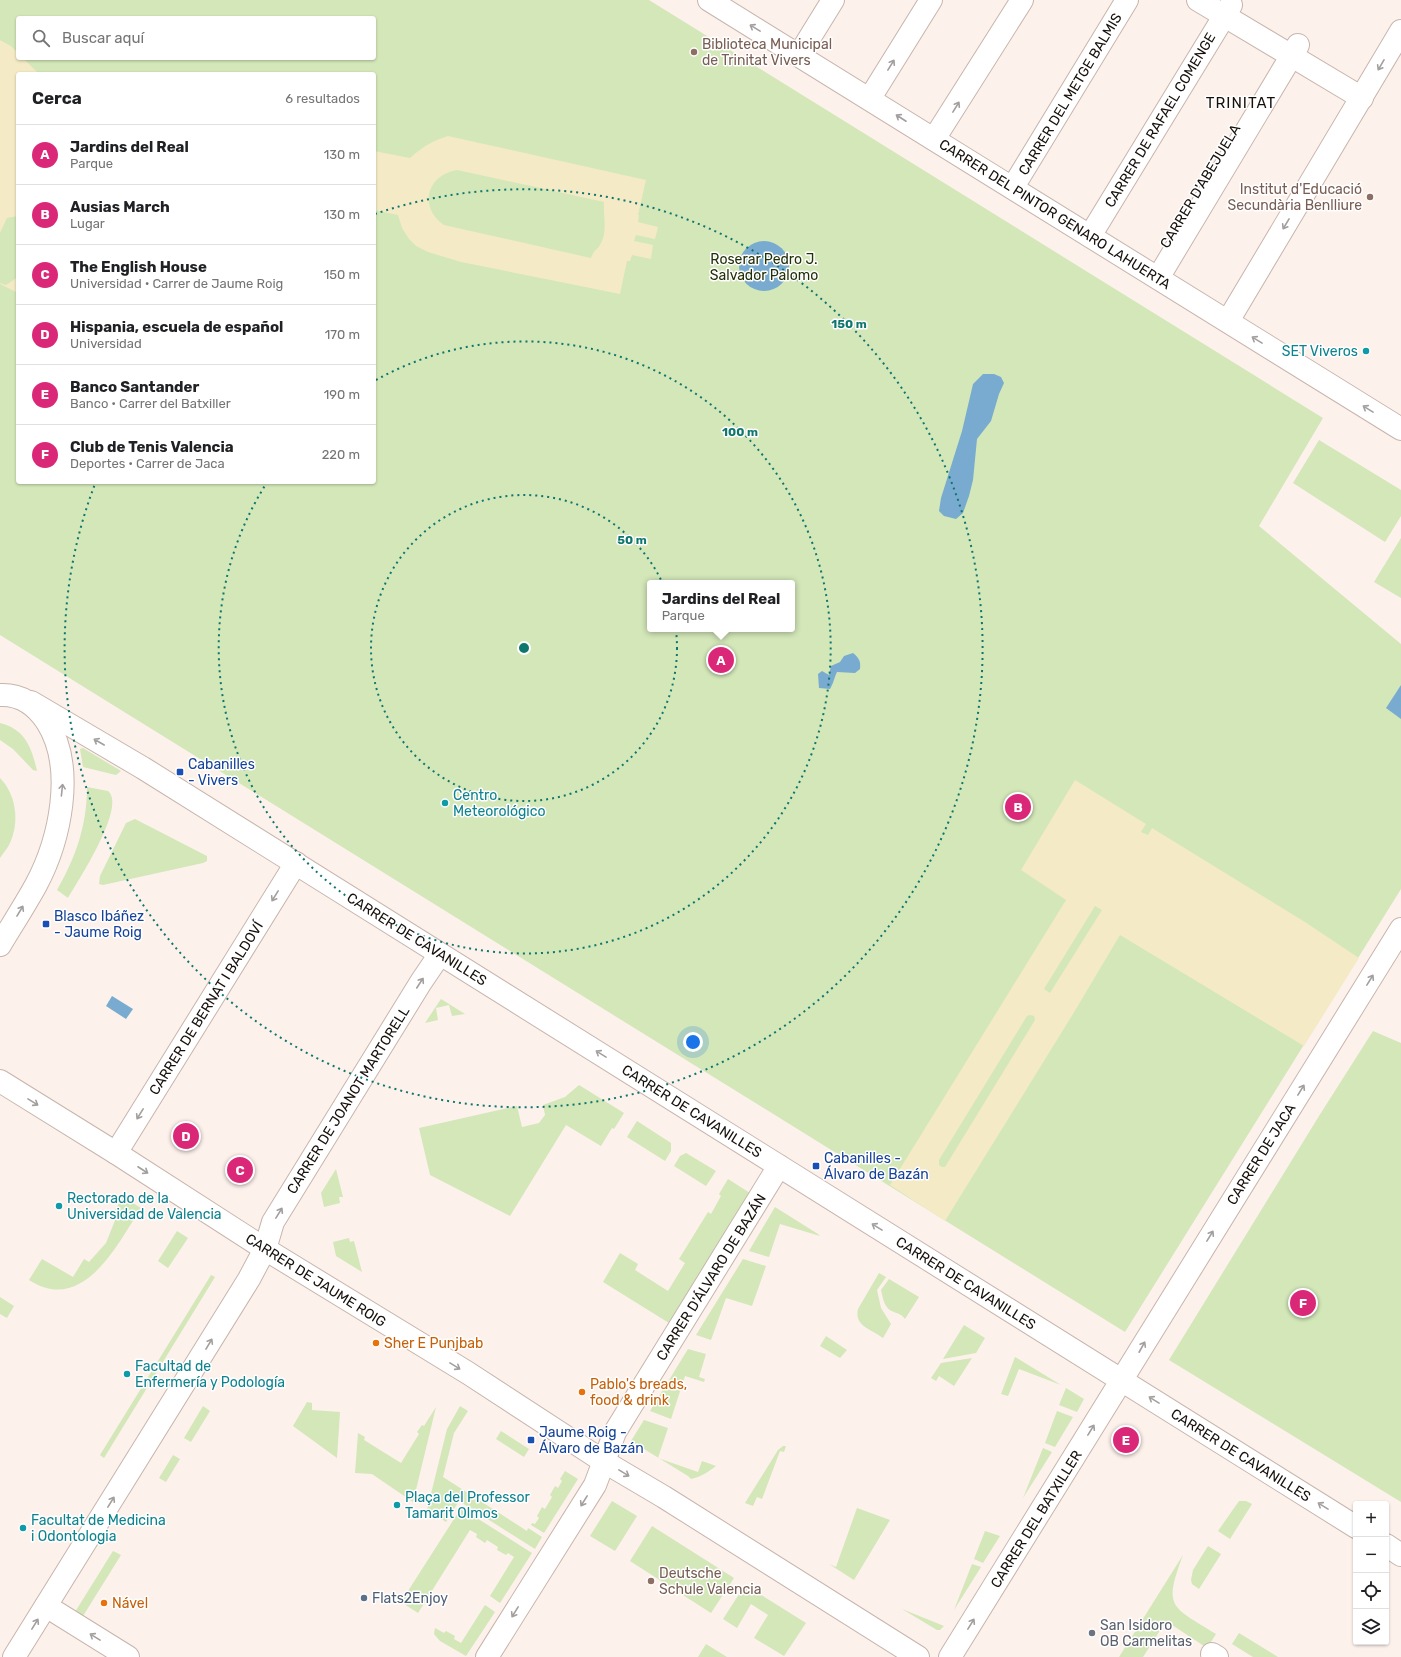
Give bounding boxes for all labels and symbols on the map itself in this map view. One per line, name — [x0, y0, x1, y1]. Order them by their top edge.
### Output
street label: CARRER DEL METGE BALMIS — [1015, 10, 1126, 178]
one-way arrow — [749, 23, 761, 31]
street label: CARRER DE RAFAEL COMENGE — [1101, 30, 1219, 211]
place label: Biblioteca Municipal de Trinitat Vivers — [702, 36, 832, 69]
marker: Biblioteca Municipal de Trinitat Vivers — [689, 47, 699, 57]
one-way arrow — [1377, 59, 1385, 71]
one-way arrow — [887, 60, 895, 71]
district label: TRINITAT — [1206, 94, 1276, 112]
one-way arrow — [952, 101, 960, 113]
one-way arrow — [895, 114, 907, 122]
street label: CARRER D'ABEJUELA — [1157, 121, 1244, 251]
street label: CARRER DEL PINTOR GENARO LAHUERTA — [936, 136, 1174, 293]
place label: Institut d'Educació Secundària Benlliure — [1228, 181, 1362, 214]
marker: Institut d'Educació Secundària Benlliure — [1365, 192, 1375, 202]
one-way arrow — [1281, 218, 1289, 230]
park label: Roserar Pedro J. Salvador Palomo — [710, 251, 818, 284]
text: 150 m — [831, 317, 867, 331]
one-way arrow — [1252, 336, 1263, 344]
place label: SET Viveros — [1282, 343, 1358, 360]
marker: SET Viveros — [1361, 346, 1371, 356]
one-way arrow — [1362, 404, 1374, 412]
text: 100 m — [722, 425, 758, 439]
text: 50 m — [617, 533, 647, 547]
centre of rings — [517, 641, 531, 655]
pin: A — [708, 645, 734, 675]
one-way arrow — [93, 737, 105, 745]
place label: Cabanilles - Vivers — [188, 756, 255, 789]
marker: Cabanilles - Vivers — [175, 767, 185, 777]
one-way arrow — [58, 784, 66, 797]
place label: Centro Meteorológico — [453, 787, 545, 820]
pin: B — [1005, 792, 1031, 822]
marker: Centro Meteorológico — [440, 798, 450, 808]
street label: CARRER DE CAVANILLES — [344, 889, 490, 990]
one-way arrow — [271, 891, 279, 902]
one-way arrow — [16, 906, 24, 917]
place label: Blasco Ibáñez - Jaume Roig — [54, 908, 144, 941]
street label: CARRER DE BERNAT I BALDOVÍ — [145, 917, 268, 1098]
marker: Blasco Ibáñez - Jaume Roig — [41, 919, 51, 929]
one-way arrow — [1366, 974, 1374, 986]
one-way arrow — [417, 977, 425, 989]
street label: CARRER DE JOANOT MARTORELL — [284, 1003, 413, 1197]
your location — [683, 1032, 703, 1052]
one-way arrow — [596, 1050, 607, 1058]
street label: CARRER DE CAVANILLES — [619, 1061, 765, 1162]
one-way arrow — [1297, 1085, 1305, 1096]
one-way arrow — [27, 1098, 39, 1106]
street label: CARRER DE JACA — [1223, 1100, 1300, 1208]
one-way arrow — [136, 1108, 144, 1120]
pin: D — [173, 1121, 199, 1151]
place label: Cabanilles - Álvaro de Bazán — [824, 1150, 929, 1183]
pin: C — [227, 1155, 253, 1185]
marker: Cabanilles - Álvaro de Bazán — [811, 1161, 821, 1171]
one-way arrow — [138, 1166, 149, 1175]
place label: Rectorado de la Universidad de Valencia — [67, 1190, 222, 1223]
street label: CARRER D'ÁLVARO DE BAZÁN — [652, 1190, 770, 1364]
marker: Rectorado de la Universidad de Valencia — [54, 1201, 64, 1211]
one-way arrow — [275, 1207, 283, 1219]
one-way arrow — [872, 1223, 883, 1231]
street label: CARRER DE JAUME ROIG — [242, 1230, 389, 1331]
one-way arrow — [1206, 1231, 1214, 1242]
street label: CARRER DE CAVANILLES — [893, 1233, 1039, 1334]
pin: F — [1290, 1288, 1316, 1318]
place label: Sher E Punjbab — [384, 1335, 483, 1352]
marker: Sher E Punjbab — [371, 1338, 381, 1348]
one-way arrow — [205, 1339, 213, 1350]
one-way arrow — [1138, 1341, 1146, 1353]
place label: Facultad de Enfermería y Podología — [135, 1358, 285, 1391]
one-way arrow — [449, 1362, 461, 1370]
marker: Facultad de Enfermería y Podología — [122, 1369, 132, 1379]
place label: Pablo's breads, food & drink — [590, 1376, 687, 1409]
marker: Pablo's breads, food & drink — [577, 1387, 587, 1397]
one-way arrow — [1148, 1395, 1159, 1404]
street label: CARRER DE CAVANILLES — [1168, 1405, 1314, 1506]
place label: Jaume Roig - Álvaro de Bazán — [539, 1424, 644, 1457]
one-way arrow — [1087, 1425, 1095, 1436]
pin: E — [1113, 1425, 1139, 1455]
marker: Jaume Roig - Álvaro de Bazán — [526, 1435, 536, 1445]
street label: CARRER DEL BATXILLER — [987, 1447, 1086, 1591]
one-way arrow — [618, 1470, 630, 1478]
place label: Plaça del Professor Tamarit Olmos — [405, 1489, 531, 1522]
one-way arrow — [580, 1495, 588, 1507]
one-way arrow — [107, 1497, 115, 1508]
marker: Plaça del Professor Tamarit Olmos — [392, 1500, 402, 1510]
one-way arrow — [1318, 1502, 1329, 1510]
place label: Facultat de Medicina i Odontologia — [31, 1512, 166, 1545]
marker: Facultat de Medicina i Odontologia — [18, 1523, 28, 1533]
place label: Deutsche Schule Valencia — [659, 1565, 761, 1598]
marker: Deutsche Schule Valencia — [646, 1576, 656, 1586]
place label: Flats2Enjoy — [372, 1590, 448, 1607]
marker: Flats2Enjoy — [359, 1593, 369, 1603]
place label: Nável — [112, 1595, 148, 1612]
marker: Nável — [99, 1598, 109, 1608]
one-way arrow — [511, 1606, 519, 1618]
place label: San Isidoro OB Carmelitas — [1100, 1617, 1192, 1650]
one-way arrow — [31, 1618, 39, 1630]
one-way arrow — [967, 1619, 975, 1630]
marker: San Isidoro OB Carmelitas — [1087, 1628, 1097, 1638]
one-way arrow — [89, 1632, 101, 1640]

